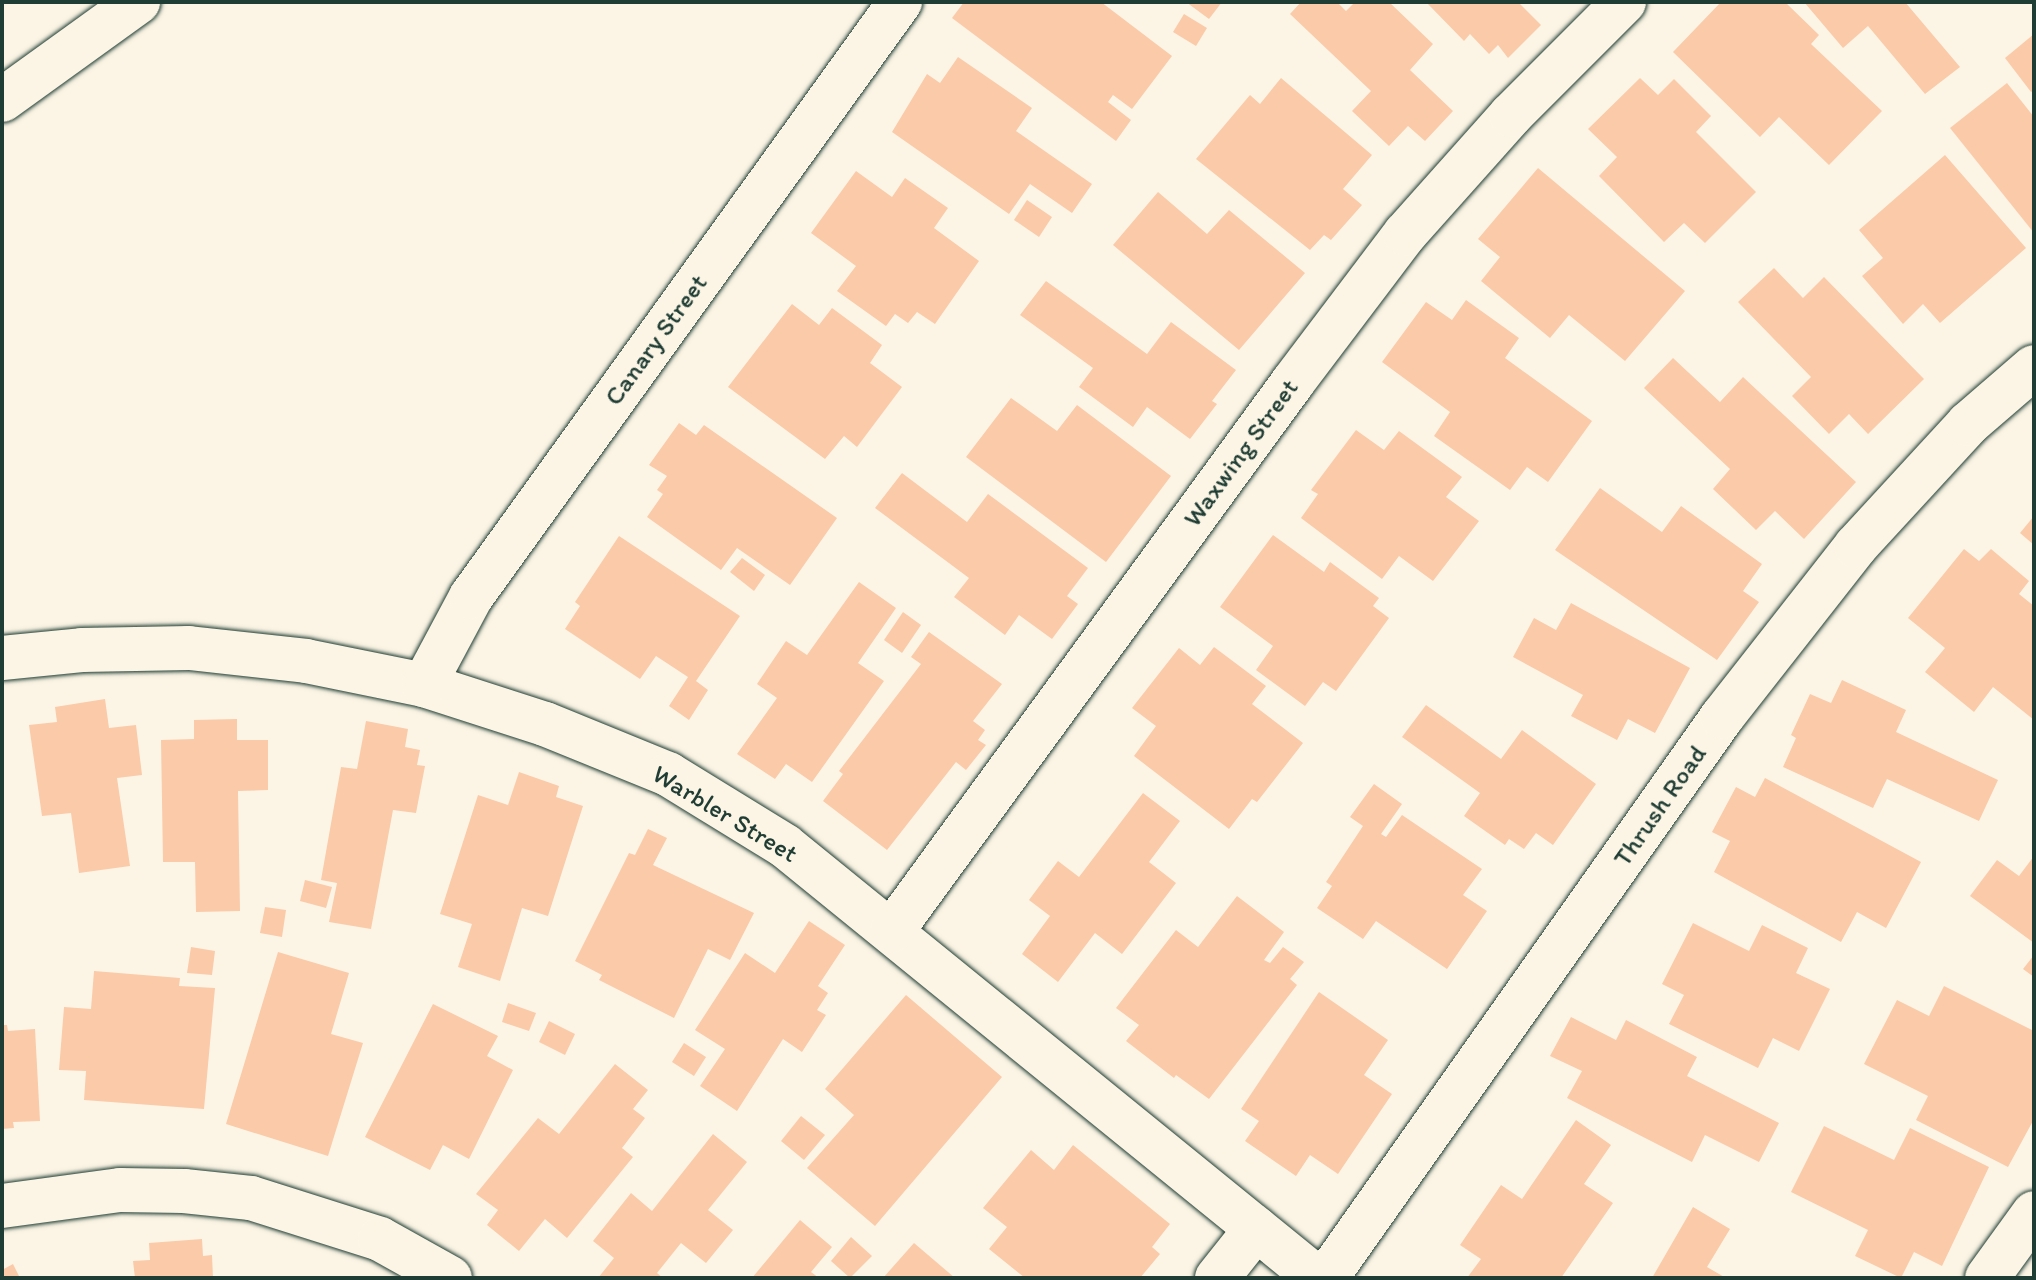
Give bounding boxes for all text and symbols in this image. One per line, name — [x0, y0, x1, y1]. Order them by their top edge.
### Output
street label: Canary Street — [598, 268, 714, 412]
street label: Waxwing Street — [1177, 373, 1305, 533]
street label: Thrush Road — [1607, 740, 1713, 872]
street label: Warbler Street — [647, 759, 803, 869]

